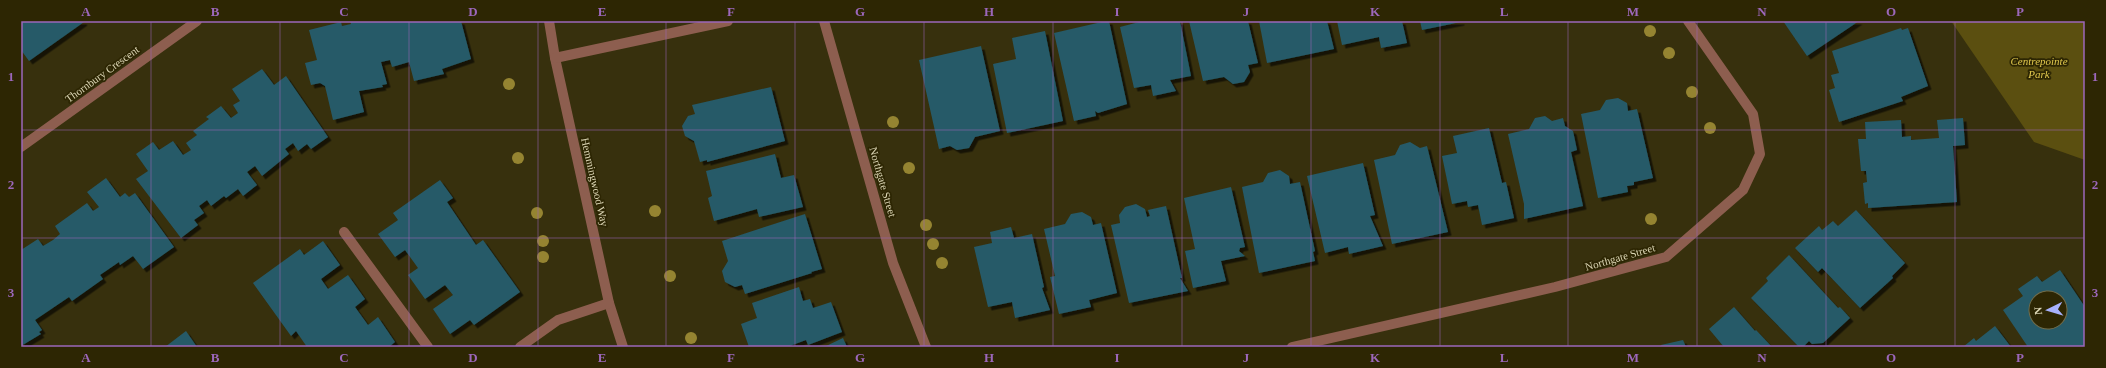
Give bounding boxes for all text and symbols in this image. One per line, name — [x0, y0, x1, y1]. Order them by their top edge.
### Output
text: A — [81, 4, 91, 19]
text: B — [211, 4, 220, 19]
text: C — [339, 4, 349, 19]
text: D — [468, 4, 478, 19]
text: E — [598, 4, 606, 19]
text: F — [727, 4, 735, 19]
text: G — [855, 4, 865, 19]
text: H — [984, 4, 994, 19]
text: I — [1114, 4, 1120, 19]
text: J — [1243, 4, 1250, 19]
text: K — [1370, 4, 1381, 19]
text: L — [1500, 4, 1509, 19]
text: M — [1627, 4, 1639, 19]
text: N — [1757, 4, 1767, 19]
text: O — [1886, 4, 1896, 19]
text: P — [2016, 4, 2024, 19]
street label: Thornbury Crescent — [63, 43, 141, 105]
park label: Centrepointe Park — [2010, 55, 2068, 80]
text: 1 — [8, 69, 14, 84]
text: 1 — [2092, 69, 2098, 84]
street label: Hemmingwood Way — [579, 136, 611, 228]
street label: Northgate Street — [867, 146, 899, 218]
text: 2 — [8, 177, 14, 192]
text: 2 — [2092, 177, 2098, 192]
street label: Northgate Street — [1584, 241, 1656, 273]
text: 3 — [8, 285, 15, 300]
text: 3 — [2092, 285, 2099, 300]
north arrow — [2028, 290, 2068, 330]
text: N — [2032, 306, 2044, 315]
text: A — [81, 350, 91, 365]
text: B — [211, 350, 220, 365]
text: C — [339, 350, 349, 365]
text: D — [468, 350, 478, 365]
text: E — [598, 350, 606, 365]
text: F — [727, 350, 735, 365]
text: G — [855, 350, 865, 365]
text: H — [984, 350, 994, 365]
text: I — [1114, 350, 1120, 365]
text: J — [1243, 350, 1250, 365]
text: K — [1370, 350, 1381, 365]
text: L — [1500, 350, 1509, 365]
text: M — [1627, 350, 1639, 365]
text: N — [1757, 350, 1767, 365]
text: O — [1886, 350, 1896, 365]
text: P — [2016, 350, 2024, 365]

